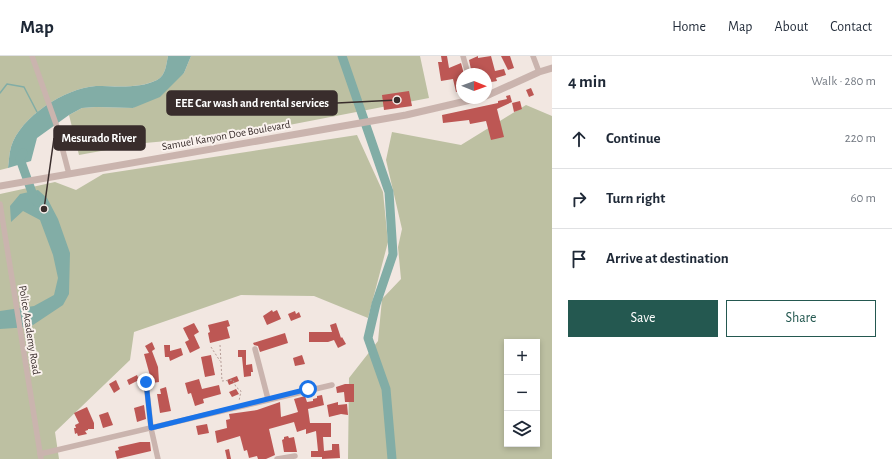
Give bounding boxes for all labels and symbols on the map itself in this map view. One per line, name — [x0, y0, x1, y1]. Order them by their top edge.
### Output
north arrow — [456, 68, 492, 104]
callout: EEE Car wash and rental services — [167, 91, 337, 115]
text: EEE Car wash and rental services — [175, 97, 329, 109]
street label: Samuel Kanyon Doe Boulevard — [161, 119, 291, 152]
callout: Mesurado River — [54, 126, 145, 150]
text: Mesurado River — [62, 132, 137, 144]
street label: Police Academy Road — [17, 285, 42, 376]
route end — [137, 373, 155, 391]
route start — [299, 380, 317, 398]

